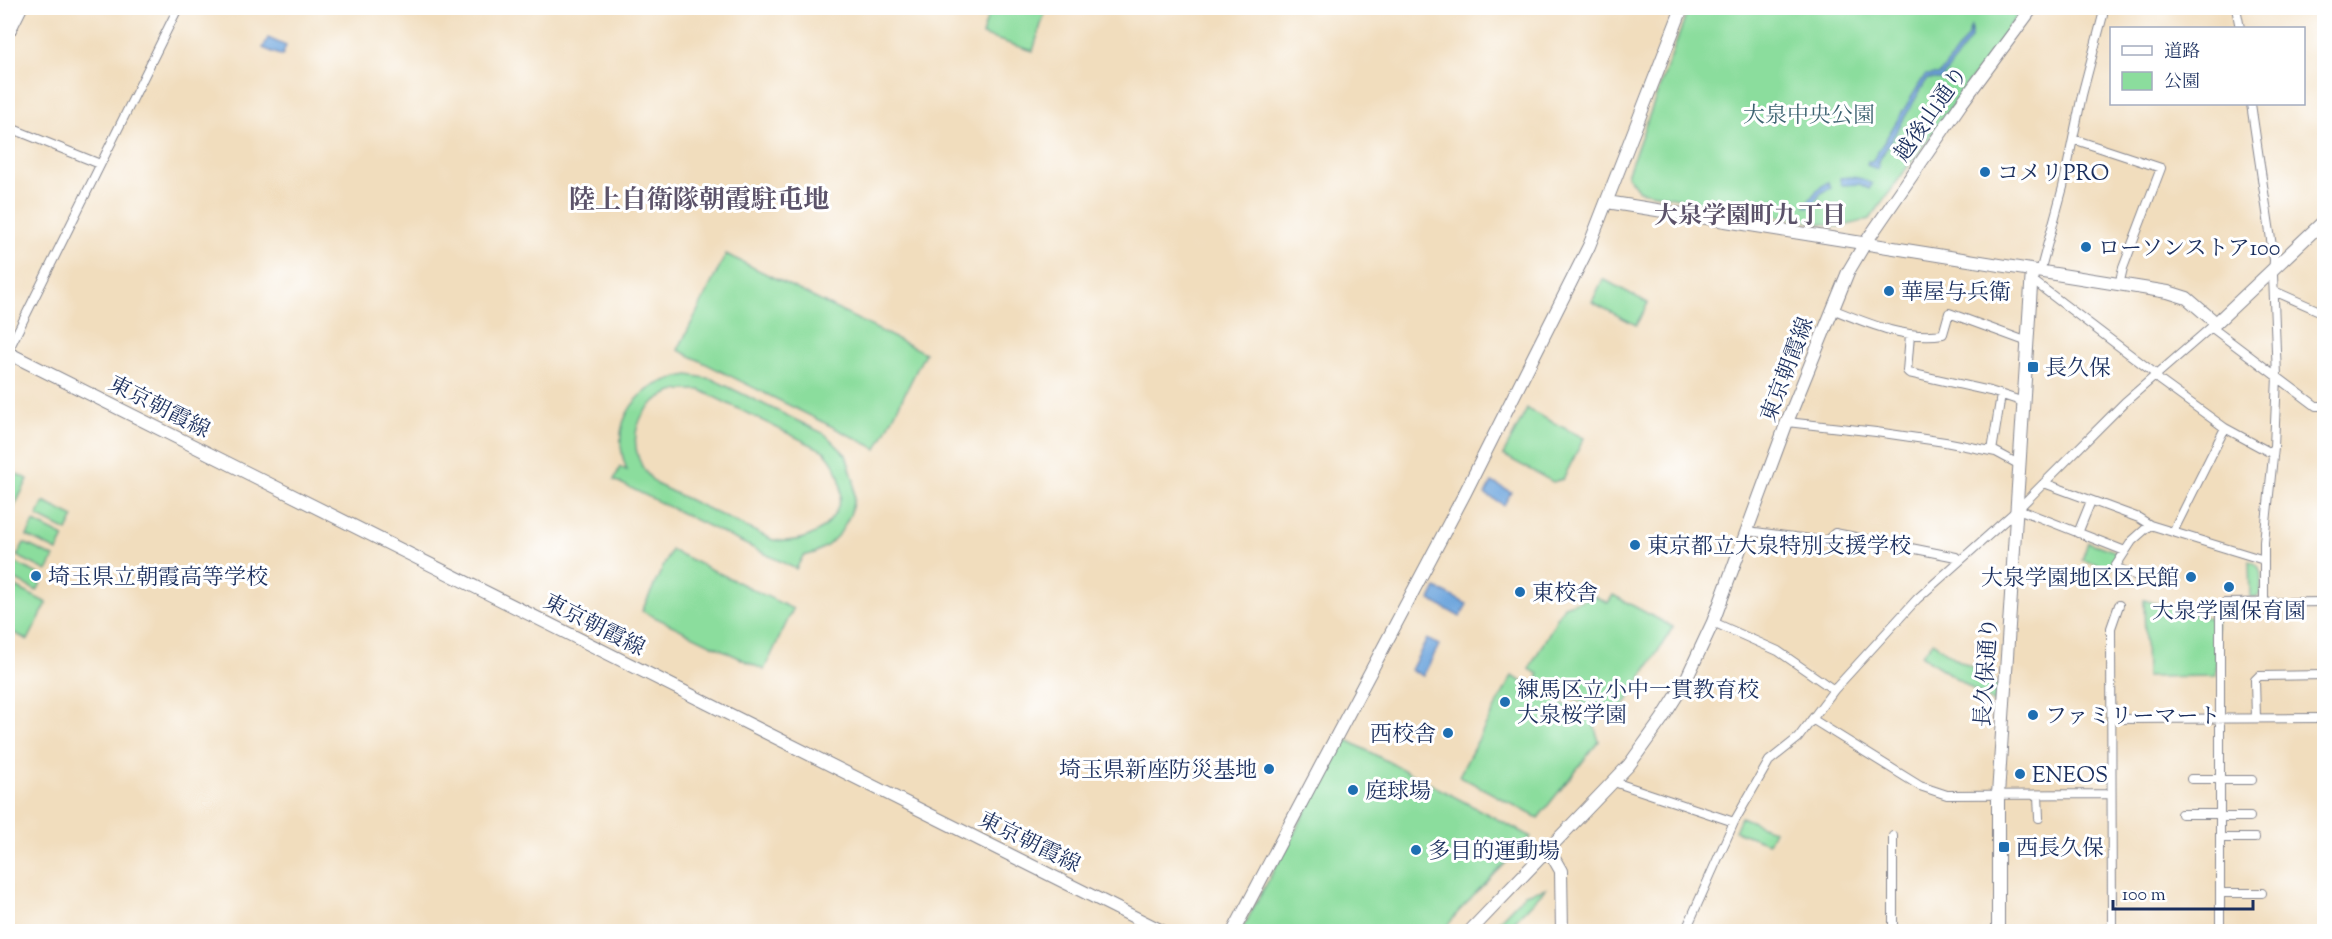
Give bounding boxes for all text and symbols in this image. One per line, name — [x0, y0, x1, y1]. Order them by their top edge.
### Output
legend — [2110, 27, 2305, 105]
text: 道路 — [2164, 40, 2200, 66]
street label: 越後山通り — [1888, 60, 1977, 169]
text: 公園 — [2164, 70, 2200, 96]
park label: 大泉中央公園 — [1743, 101, 1875, 133]
place label: コメリPRO — [1997, 159, 2109, 191]
marker: コメリPRO — [1978, 165, 1992, 179]
district label: 陸上自衛隊朝霞駐屯地 — [569, 183, 829, 220]
district label: 大泉学園町九丁目 — [1654, 200, 1846, 234]
place label: ローソンストア100 — [2098, 234, 2280, 266]
marker: ローソンストア100 — [2079, 240, 2093, 254]
place label: 華屋与兵衛 — [1901, 278, 2011, 310]
marker: 華屋与兵衛 — [1882, 284, 1896, 298]
street label: 東京朝霞線 — [1754, 313, 1823, 427]
place label: 長久保 — [2045, 354, 2111, 386]
marker: 長久保 — [2026, 360, 2040, 374]
street label: 東京朝霞線 — [102, 369, 215, 448]
place label: 東京都立大泉特別支援学校 — [1647, 532, 1911, 564]
marker: 東京都立大泉特別支援学校 — [1628, 538, 1642, 552]
place label: 埼玉県立朝霞高等学校 — [48, 563, 268, 595]
place label: 大泉学園地区区民館 — [1981, 564, 2179, 596]
marker: 埼玉県立朝霞高等学校 — [29, 569, 43, 583]
marker: 大泉学園地区区民館 — [2184, 570, 2198, 584]
place label: 東校舎 — [1532, 579, 1598, 611]
marker: 大泉学園保育園 — [2222, 580, 2236, 594]
marker: 東校舎 — [1513, 585, 1527, 599]
street label: 東京朝霞線 — [537, 587, 650, 666]
place label: 大泉学園保育園 — [2152, 597, 2306, 629]
street label: 長久保通り — [1968, 616, 2008, 728]
place label: 練馬区立小中一貫教育校 大泉桜学園 — [1517, 676, 1759, 733]
marker: 練馬区立小中一貫教育校 大泉桜学園 — [1498, 695, 1512, 709]
place label: ファミリーマート — [2045, 702, 2221, 734]
marker: ファミリーマート — [2026, 708, 2040, 722]
place label: 西校舎 — [1370, 720, 1436, 752]
marker: 西校舎 — [1441, 726, 1455, 740]
place label: 埼玉県新座防災基地 — [1059, 756, 1257, 788]
place label: ENEOS — [2032, 761, 2108, 793]
marker: 埼玉県新座防災基地 — [1262, 762, 1276, 776]
marker: ENEOS — [2013, 767, 2027, 781]
place label: 庭球場 — [1365, 777, 1431, 809]
marker: 庭球場 — [1346, 783, 1360, 797]
street label: 東京朝霞線 — [972, 805, 1085, 882]
place label: 西長久保 — [2016, 834, 2104, 866]
place label: 多目的運動場 — [1428, 837, 1560, 869]
marker: 西長久保 — [1997, 840, 2011, 854]
marker: 多目的運動場 — [1409, 843, 1423, 857]
scale bar — [2113, 873, 2252, 911]
text: 100 m — [2122, 883, 2166, 909]

